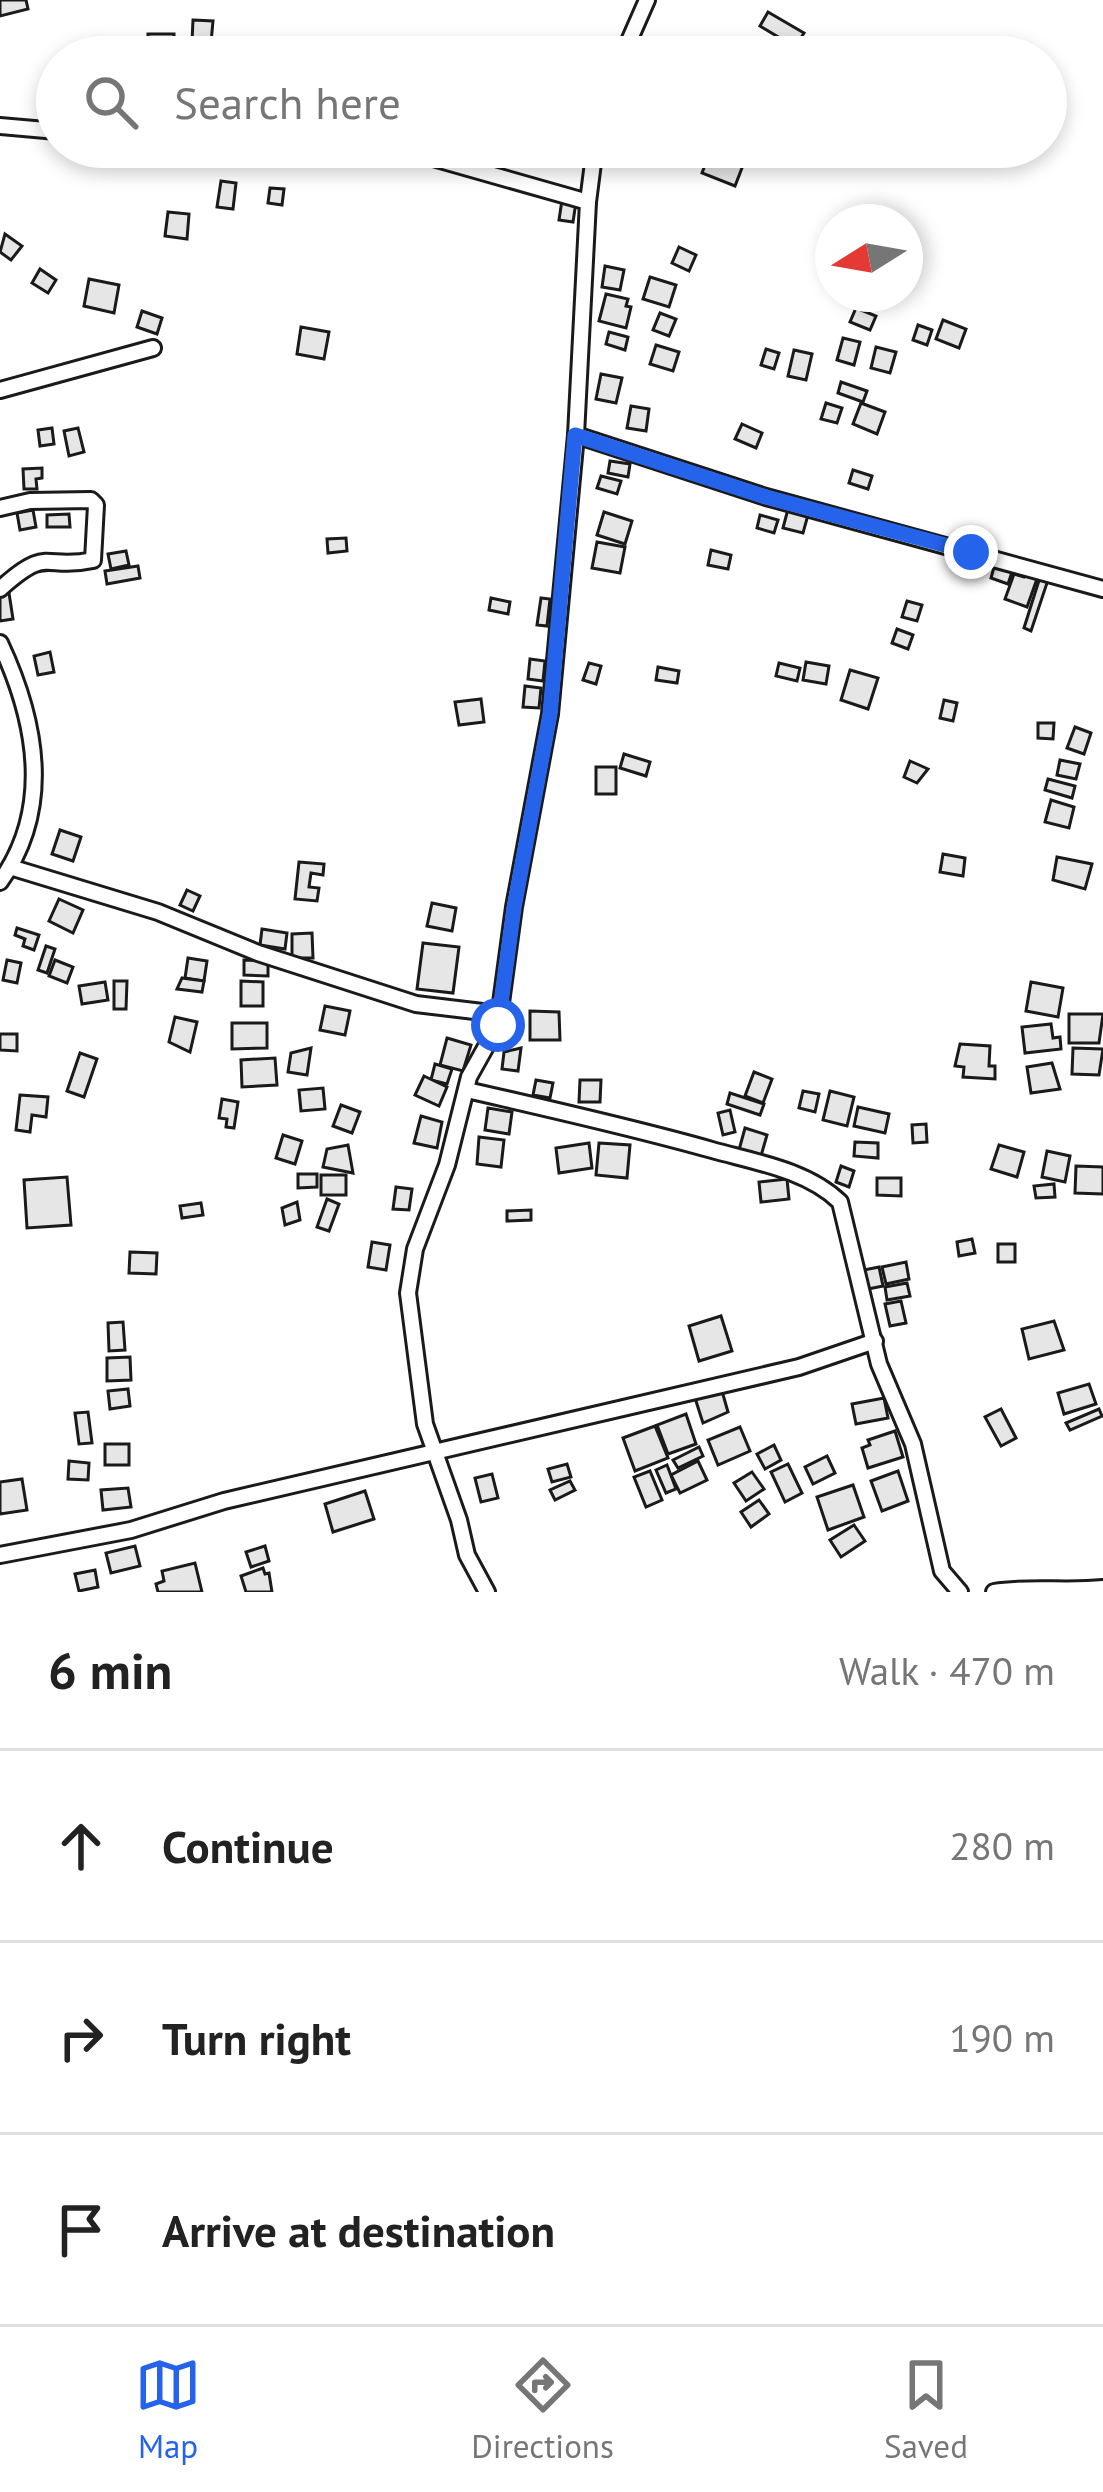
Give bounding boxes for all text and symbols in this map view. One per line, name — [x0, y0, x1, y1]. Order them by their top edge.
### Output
search box — [36, 36, 1067, 168]
icon: search — [78, 69, 144, 135]
text: Search here — [174, 73, 401, 131]
north arrow — [815, 204, 923, 312]
route end — [944, 525, 998, 579]
route start — [471, 998, 525, 1052]
text: 6 min — [48, 1637, 172, 1703]
text: Walk · 470 m — [839, 1645, 1055, 1696]
icon: ahead — [48, 1813, 114, 1879]
text: Continue — [162, 1817, 334, 1875]
text: 280 m — [949, 1820, 1055, 1871]
icon: right — [48, 2005, 114, 2071]
text: Turn right — [162, 2009, 351, 2067]
text: 190 m — [949, 2012, 1055, 2063]
icon: arrive — [48, 2197, 114, 2263]
text: Arrive at destination — [162, 2201, 555, 2259]
tab: Map — [135, 2352, 201, 2467]
tab: Directions — [471, 2352, 614, 2467]
tab: Saved — [884, 2352, 968, 2467]

